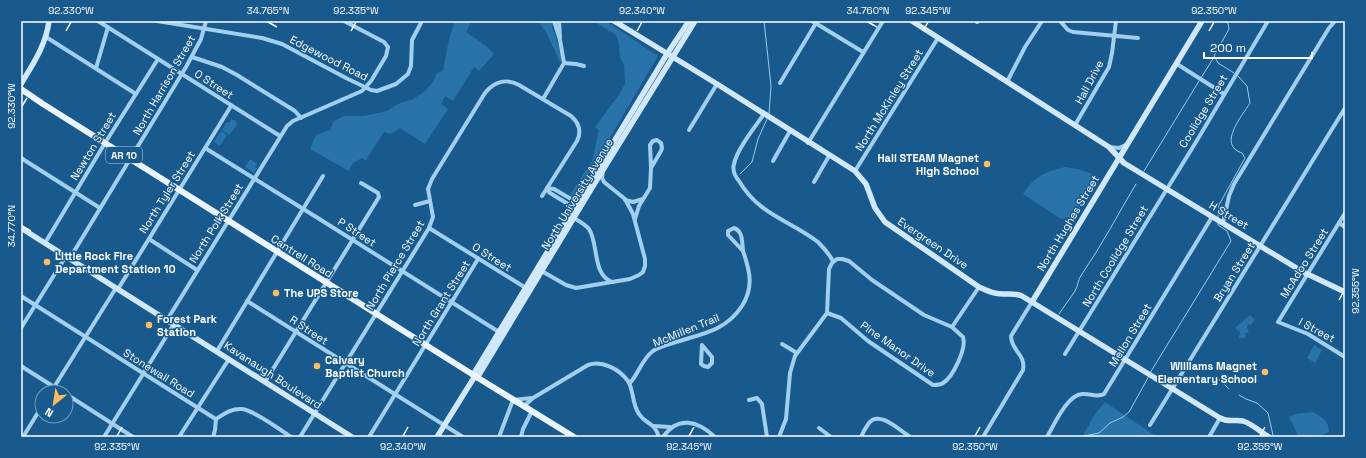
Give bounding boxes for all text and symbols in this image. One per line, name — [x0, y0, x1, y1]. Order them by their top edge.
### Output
text: 92.330°W — [48, 4, 94, 17]
text: 34.765°N — [247, 4, 289, 17]
text: 92.335°W — [333, 4, 379, 17]
text: 92.340°W — [619, 4, 665, 17]
text: 34.760°N — [846, 4, 890, 17]
text: 92.345°W — [905, 4, 951, 17]
text: 92.350°W — [1191, 4, 1237, 17]
street label: North Harrison Street — [130, 32, 198, 138]
street label: Edgewood Road — [288, 32, 370, 84]
scale bar — [1204, 34, 1312, 60]
text: 200 m — [1210, 40, 1246, 56]
street label: North McKinley Street — [852, 46, 926, 154]
street label: Hall Drive — [1072, 57, 1106, 107]
street label: O Street — [192, 66, 236, 102]
street label: Coolidge Street — [1176, 72, 1230, 150]
text: 92.330°W — [5, 83, 18, 129]
street label: Newton Street — [67, 109, 119, 183]
street label: North University Avenue — [538, 136, 616, 252]
road number: AR 10 — [106, 147, 142, 163]
street label: North Tyler Street — [136, 148, 198, 236]
place label: Hall STEAM Magnet High School — [877, 151, 979, 178]
marker: Hall STEAM Magnet High School — [982, 159, 992, 169]
street label: North Hughes Street — [1034, 173, 1102, 273]
street label: North Polk Street — [186, 181, 246, 265]
street label: H Street — [1207, 198, 1251, 232]
street label: North Coolidge Street — [1079, 203, 1151, 309]
text: 34.770°N — [5, 205, 18, 247]
street label: P Street — [335, 214, 379, 250]
street label: Evergreen Drive — [895, 214, 971, 272]
street label: North Pierce Street — [363, 218, 427, 312]
street label: McAdoo Street — [1277, 225, 1331, 301]
street label: Cantrell Road — [268, 231, 336, 281]
street label: O Street — [470, 239, 514, 275]
street label: Bryan Street — [1210, 240, 1258, 304]
place label: Little Rock Fire Department Station 10 — [55, 249, 176, 276]
marker: Little Rock Fire Department Station 10 — [42, 257, 52, 267]
street label: North Grant Street — [409, 258, 473, 348]
text: 92.355°W — [1349, 268, 1362, 314]
place label: The UPS Store — [284, 286, 359, 300]
marker: The UPS Store — [271, 288, 281, 298]
street label: Mellon Street — [1106, 301, 1154, 369]
street label: McMillen Trail — [651, 310, 721, 350]
place label: Forest Park Station — [157, 312, 218, 339]
street label: R Street — [287, 312, 331, 348]
street label: I Street — [1296, 315, 1338, 345]
street label: Pine Manor Drive — [858, 318, 938, 380]
marker: Forest Park Station — [144, 320, 154, 330]
street label: Kavanaugh Boulevard — [221, 338, 325, 412]
street label: Stonewall Road — [121, 345, 197, 401]
place label: Calvary Baptist Church — [325, 353, 405, 380]
place label: Williams Magnet Elementary School — [1158, 359, 1257, 386]
marker: Calvary Baptist Church — [312, 361, 322, 371]
marker: Williams Magnet Elementary School — [1260, 367, 1270, 377]
north arrow — [34, 384, 74, 424]
text: N — [42, 405, 56, 421]
text: 92.335°W — [94, 440, 140, 453]
text: 92.340°W — [380, 440, 426, 453]
text: 92.345°W — [666, 440, 712, 453]
text: 92.350°W — [952, 440, 998, 453]
text: 92.355°W — [1237, 440, 1283, 453]

